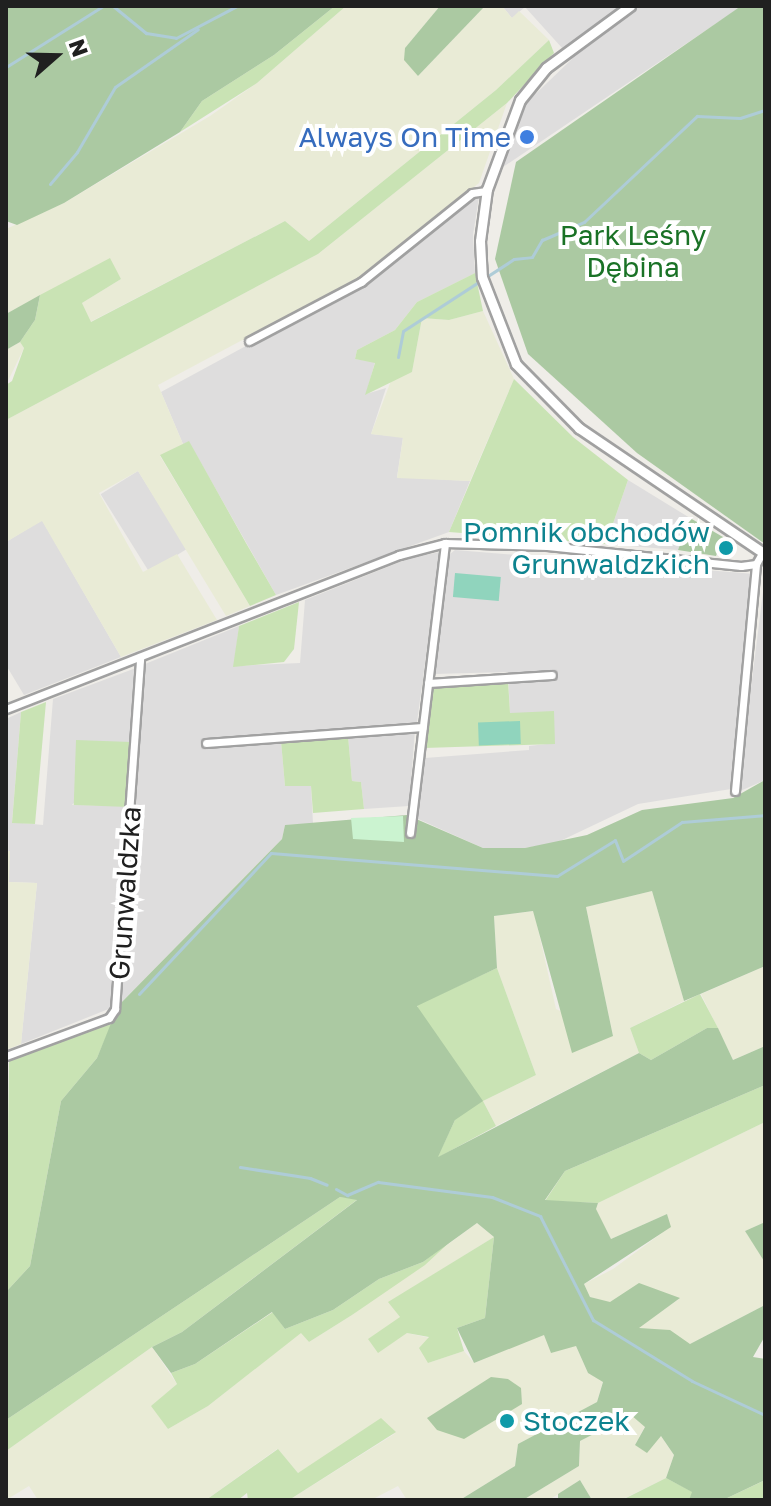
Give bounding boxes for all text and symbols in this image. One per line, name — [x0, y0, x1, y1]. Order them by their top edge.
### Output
north arrow — [16, 16, 96, 96]
text: N — [63, 35, 95, 60]
place label: Always On Time — [298, 120, 511, 154]
marker: Always On Time — [518, 128, 536, 146]
park label: Park Leśny Dębina — [560, 218, 706, 284]
place label: Pomnik obchodów Grunwaldzkich — [463, 515, 710, 581]
marker: Pomnik obchodów Grunwaldzkich — [717, 539, 735, 557]
street label: Grunwaldzka — [102, 805, 148, 981]
place label: Stoczek — [523, 1404, 630, 1438]
marker: Stoczek — [498, 1412, 516, 1430]

